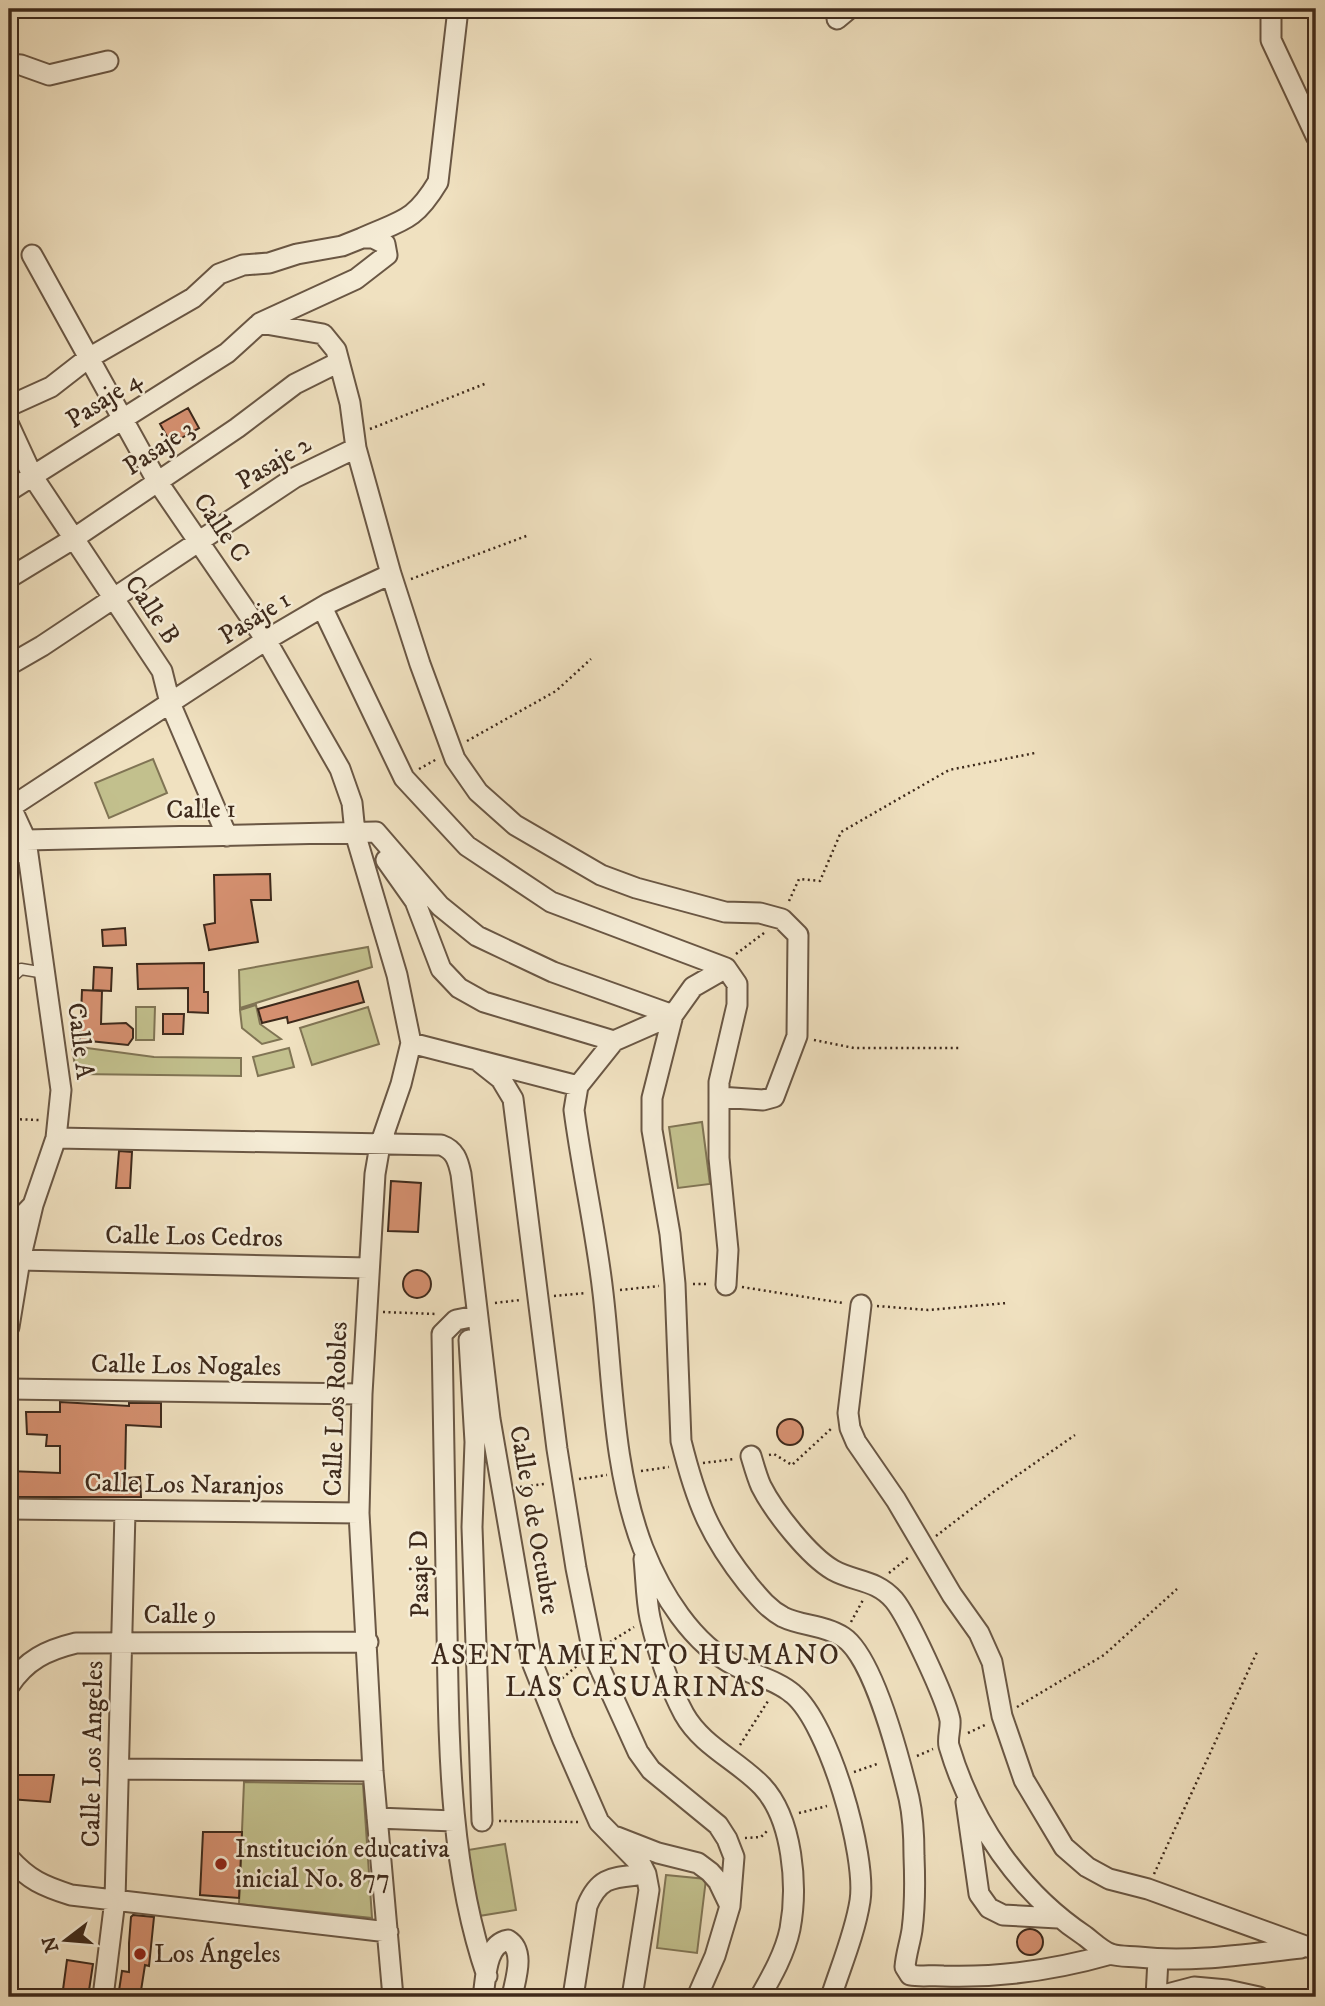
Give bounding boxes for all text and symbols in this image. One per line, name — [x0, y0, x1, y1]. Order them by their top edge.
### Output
street label: Pasaje 4 — [60, 363, 149, 437]
street label: Pasaje 3 — [117, 412, 201, 484]
street label: Pasaje 2 — [231, 428, 318, 498]
street label: Calle C — [185, 487, 257, 569]
street label: Calle B — [117, 569, 187, 651]
street label: Pasaje 1 — [213, 583, 297, 653]
street label: Calle 1 — [166, 793, 236, 827]
street label: Calle A — [59, 1001, 101, 1082]
street label: Calle Los Cedros — [105, 1219, 283, 1255]
street label: Calle Los Robles — [316, 1321, 356, 1497]
street label: Calle Los Nogales — [91, 1348, 281, 1384]
street label: Calle 9 de Octubre — [501, 1423, 567, 1617]
street label: Calle Los Naranjos — [84, 1467, 284, 1503]
street label: Pasaje D — [403, 1530, 437, 1618]
street label: Calle 9 — [143, 1599, 217, 1632]
district label: ASENTAMIENTO HUMANO LAS CASUARINAS — [431, 1638, 841, 1705]
street label: Calle Los Angeles — [75, 1660, 111, 1848]
place label: Institución educativa inicial No. 877 — [235, 1833, 450, 1896]
marker: Institución educativa inicial No. 877 — [213, 1856, 229, 1872]
north arrow — [32, 1904, 102, 1974]
text: N — [38, 1933, 64, 1955]
place label: Los Ángeles — [154, 1937, 280, 1971]
marker: Los Ángeles — [132, 1946, 148, 1962]

